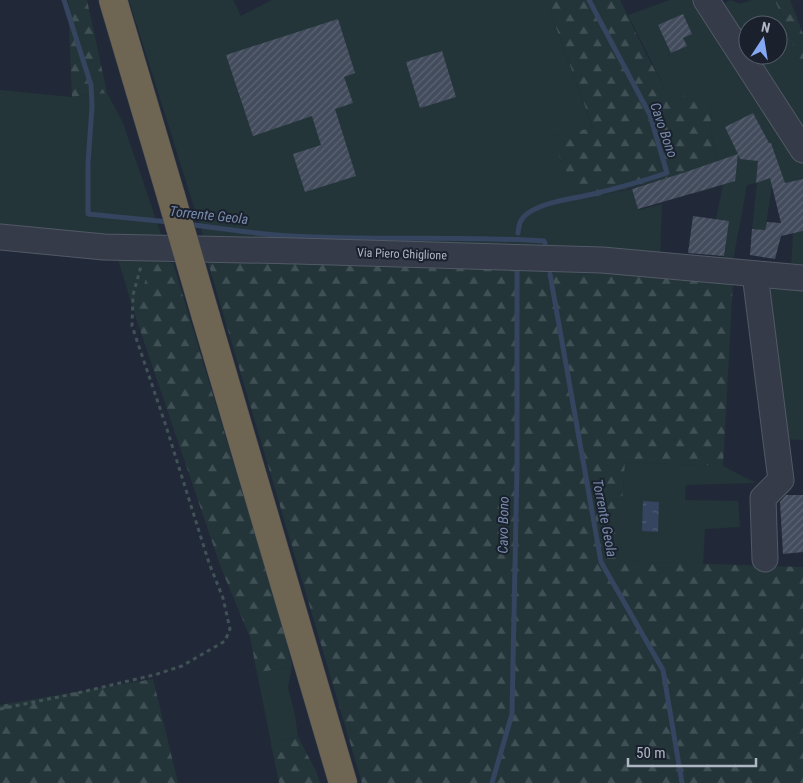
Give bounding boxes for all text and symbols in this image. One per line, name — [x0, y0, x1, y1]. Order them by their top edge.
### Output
north arrow — [738, 15, 788, 65]
text: N — [760, 19, 772, 36]
water label: Cavo Bono — [647, 100, 681, 160]
water label: Torrente Geola — [169, 203, 249, 227]
street label: Via Piero Ghiglione — [357, 245, 448, 263]
water label: Torrente Geola — [590, 478, 620, 558]
water label: Cavo Bono — [495, 496, 512, 554]
scale bar — [628, 736, 756, 768]
text: 50 m — [636, 744, 666, 762]

